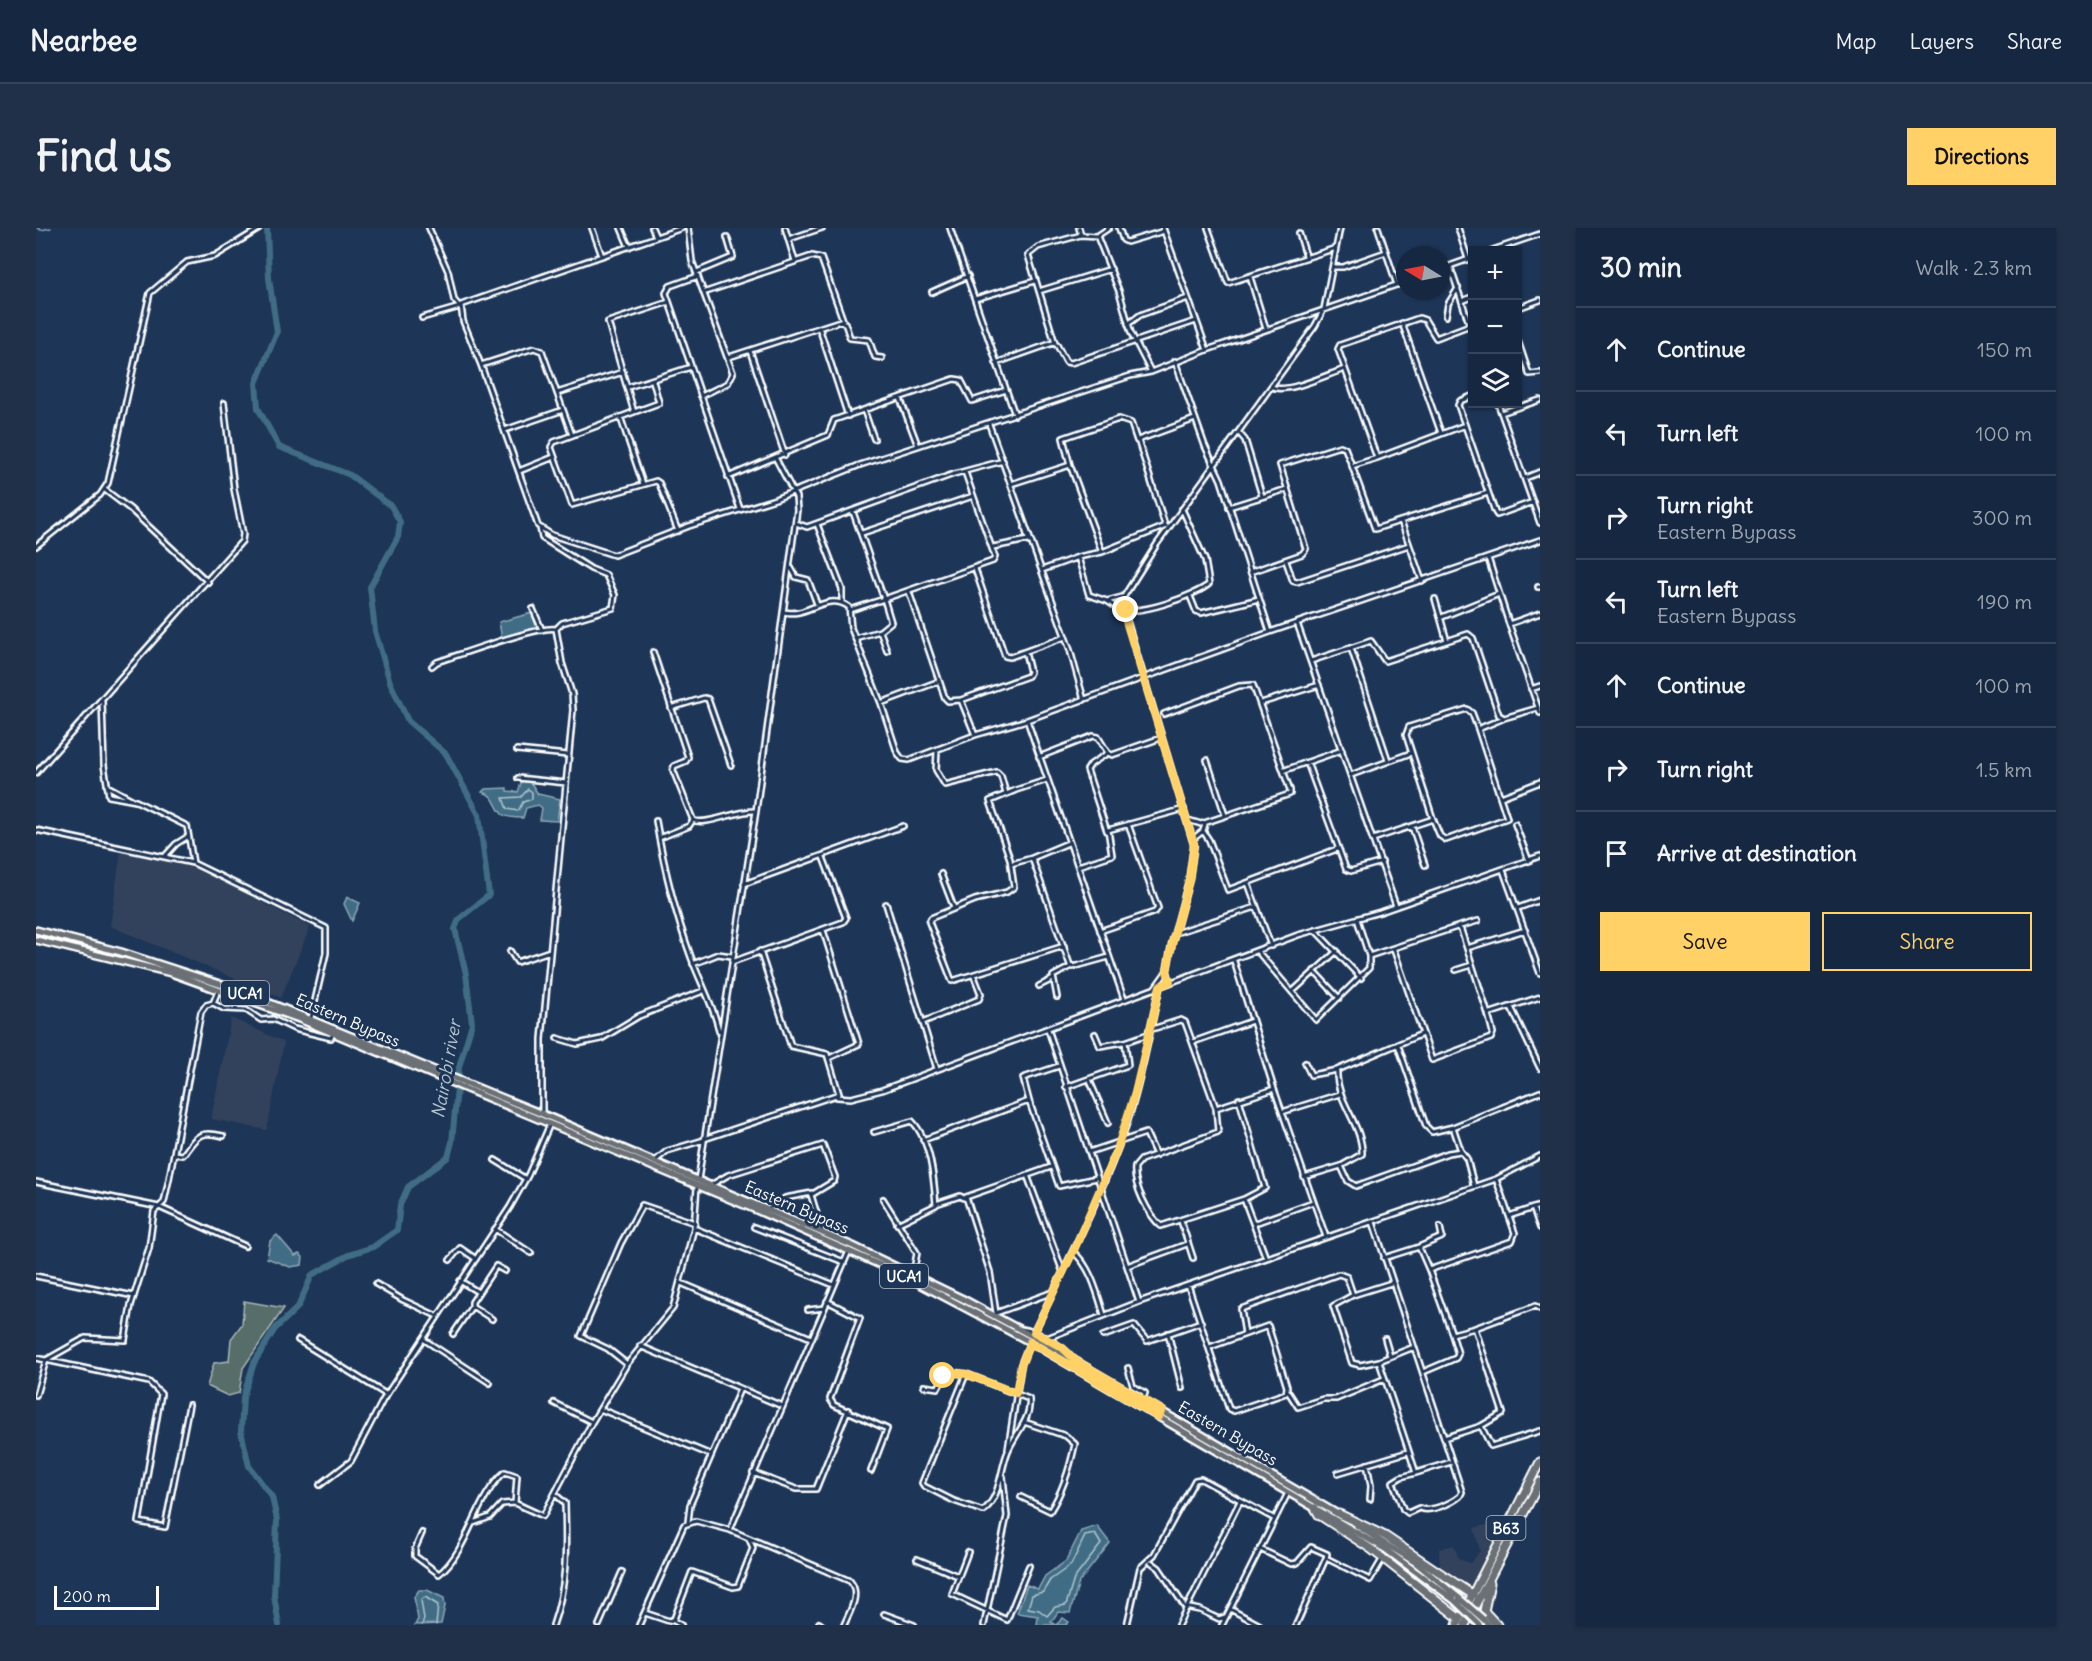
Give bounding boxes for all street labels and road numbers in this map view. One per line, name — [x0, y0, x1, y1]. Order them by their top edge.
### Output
road number: UCA1 — [221, 981, 269, 1005]
street label: Eastern Bypass — [293, 989, 403, 1051]
street label: Eastern Bypass — [742, 1176, 852, 1238]
road number: UCA1 — [880, 1264, 928, 1288]
street label: Eastern Bypass — [1175, 1396, 1281, 1470]
road number: B63 — [1486, 1516, 1526, 1540]

